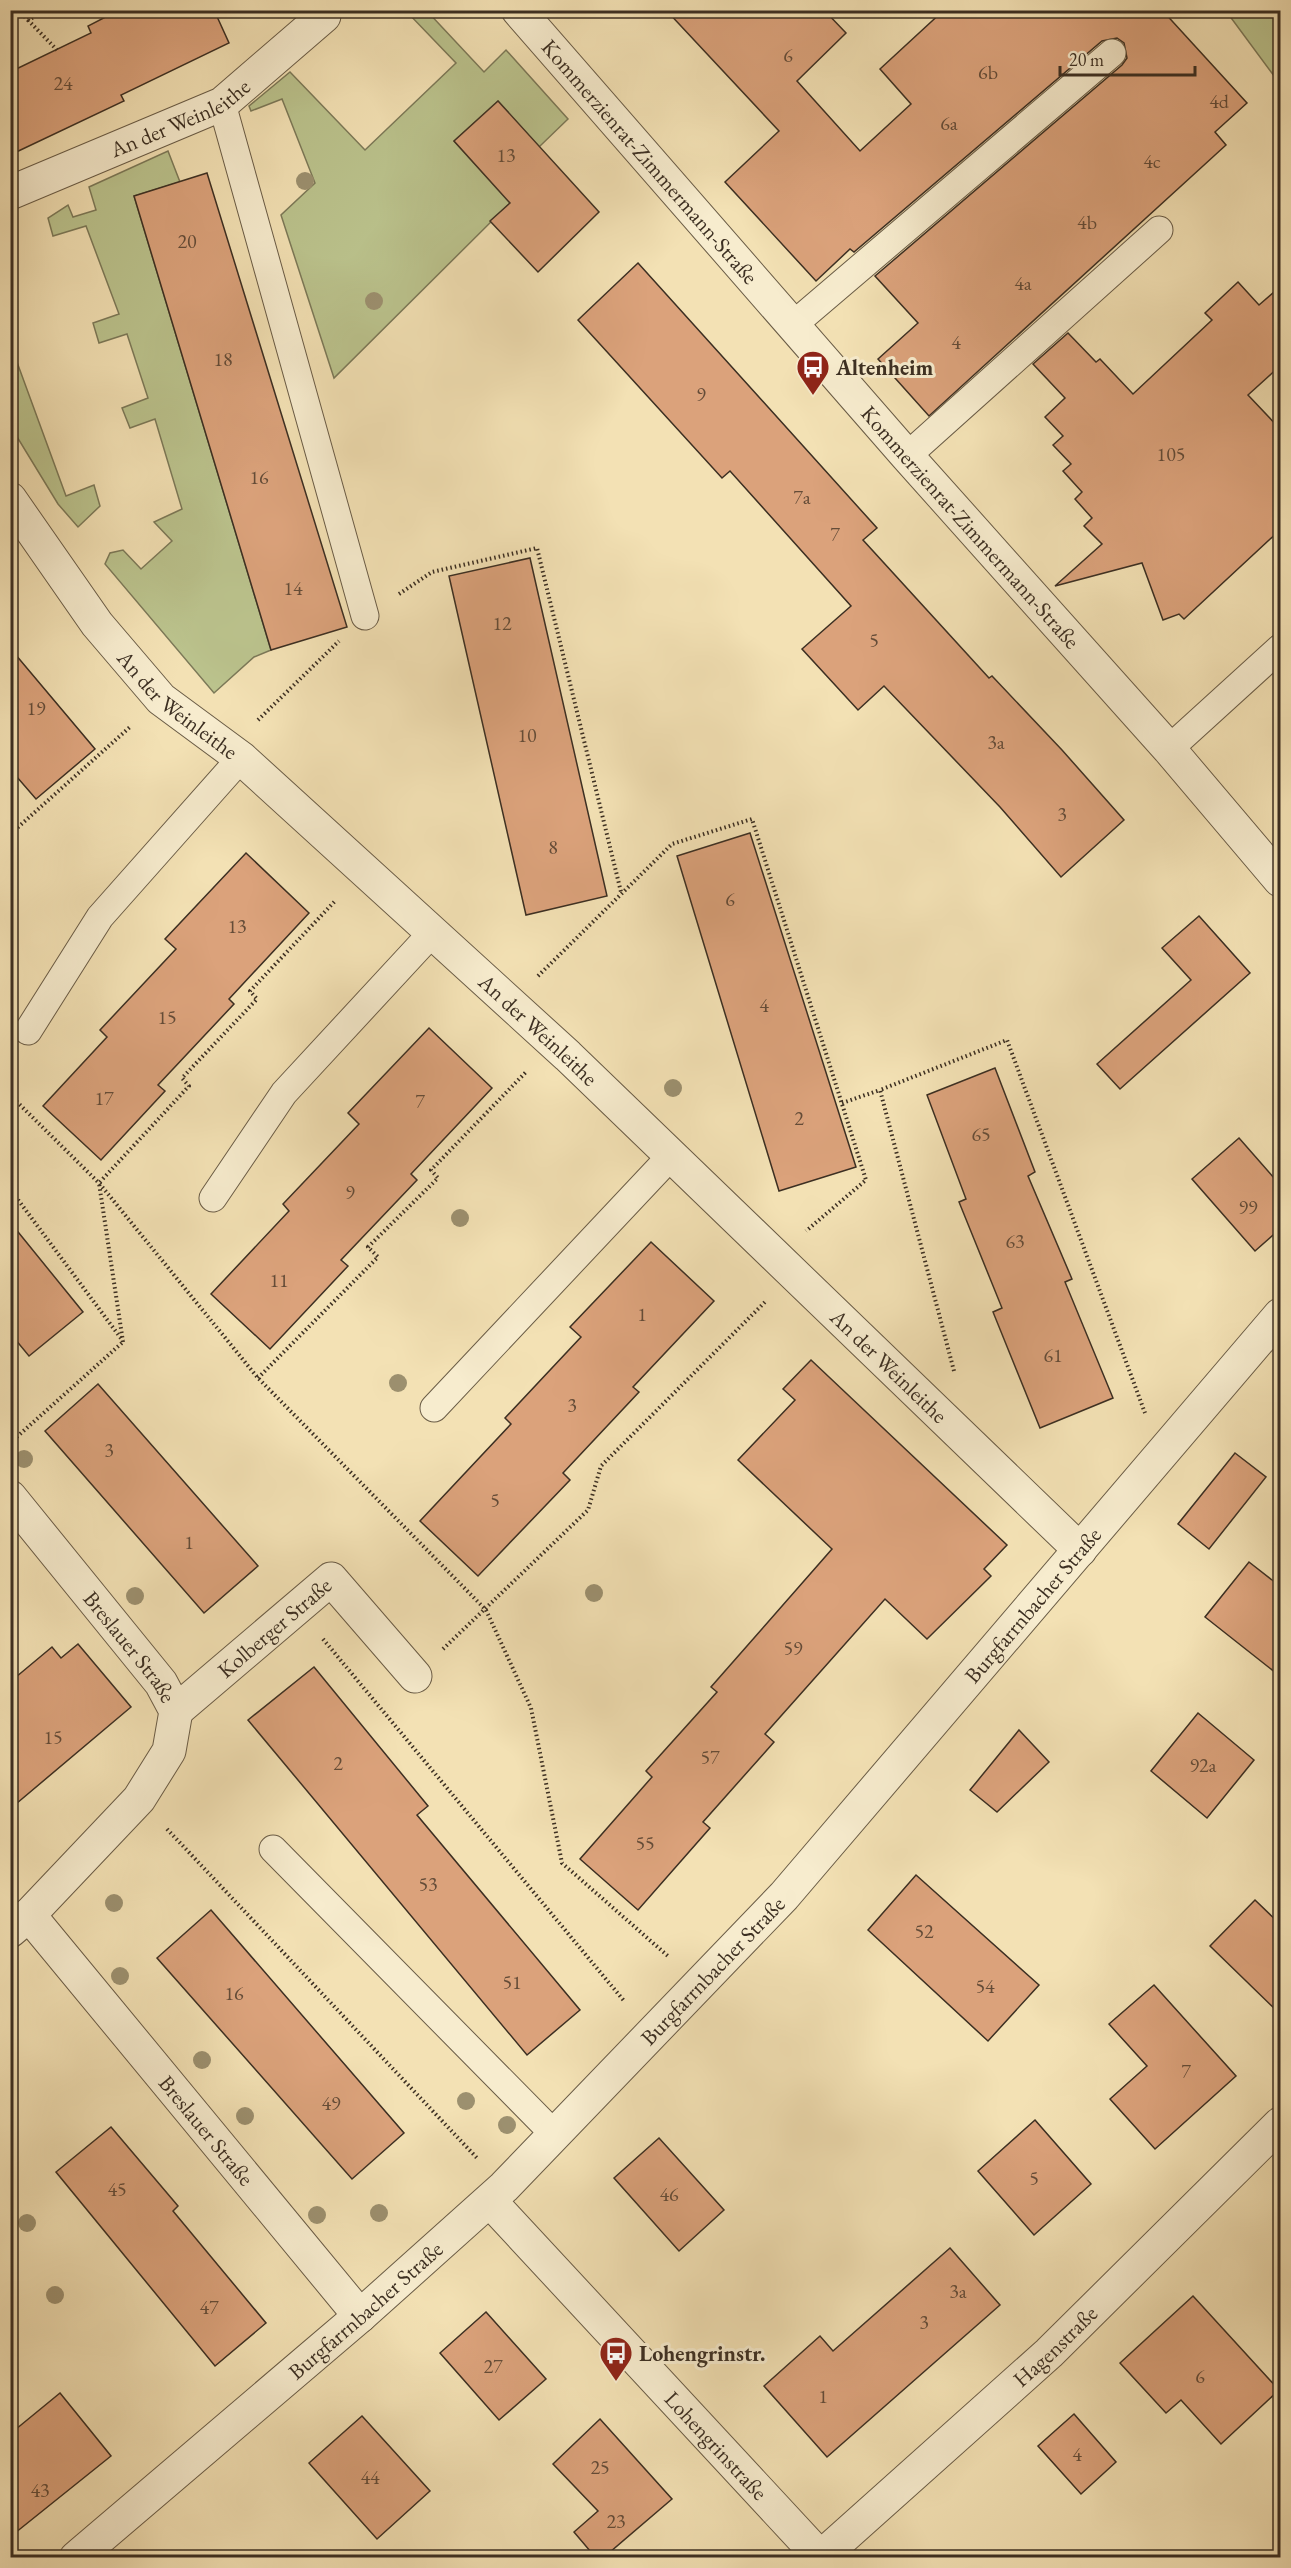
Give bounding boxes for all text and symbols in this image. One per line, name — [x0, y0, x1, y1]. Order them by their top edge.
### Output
street label: Kommerzienrat-Zimmermann-Straße — [535, 33, 765, 291]
scale bar — [1060, 39, 1195, 77]
house number: 6 — [783, 42, 793, 68]
text: 20 m — [1069, 48, 1104, 71]
house number: 6b — [978, 59, 998, 85]
house number: 24 — [53, 70, 73, 96]
street label: An der Weinleithe — [105, 72, 257, 165]
house number: 4d — [1209, 88, 1230, 114]
house number: 6a — [940, 110, 958, 136]
house number: 13 — [496, 142, 516, 168]
house number: 4c — [1143, 148, 1161, 174]
house number: 4b — [1077, 209, 1097, 235]
house number: 20 — [177, 228, 197, 254]
house number: 4a — [1014, 270, 1032, 296]
house number: 4 — [951, 329, 961, 355]
house number: 18 — [213, 346, 233, 372]
bus stop icon: Altenheim — [795, 349, 831, 396]
place label: Altenheim — [835, 353, 934, 382]
house number: 9 — [696, 381, 706, 407]
street label: Kommerzienrat-Zimmermann-Straße — [854, 399, 1087, 655]
house number: 105 — [1157, 441, 1185, 467]
house number: 16 — [249, 464, 269, 490]
house number: 7a — [793, 484, 811, 510]
house number: 7 — [830, 521, 840, 547]
house number: 14 — [283, 575, 303, 601]
house number: 12 — [492, 610, 512, 636]
house number: 5 — [869, 627, 879, 653]
street label: An der Weinleithe — [110, 643, 244, 766]
house number: 19 — [26, 695, 46, 721]
house number: 10 — [517, 722, 537, 748]
house number: 3a — [987, 729, 1005, 755]
house number: 3 — [1057, 801, 1067, 827]
house number: 8 — [548, 834, 558, 860]
house number: 6 — [725, 886, 735, 912]
house number: 13 — [227, 913, 247, 939]
street label: An der Weinleithe — [471, 967, 604, 1092]
house number: 4 — [759, 992, 769, 1018]
house number: 15 — [157, 1004, 177, 1030]
house number: 17 — [94, 1085, 114, 1111]
house number: 7 — [415, 1088, 425, 1114]
house number: 2 — [794, 1105, 804, 1131]
house number: 65 — [971, 1121, 991, 1147]
house number: 9 — [345, 1179, 355, 1205]
house number: 99 — [1238, 1194, 1258, 1220]
house number: 63 — [1005, 1228, 1025, 1254]
house number: 11 — [269, 1267, 289, 1293]
house number: 1 — [637, 1301, 647, 1327]
street label: An der Weinleithe — [823, 1302, 954, 1430]
house number: 61 — [1043, 1342, 1063, 1368]
house number: 3 — [567, 1392, 577, 1418]
house number: 3 — [104, 1437, 114, 1463]
house number: 5 — [490, 1487, 500, 1513]
street label: Burgfarrnbacher Straße — [958, 1521, 1108, 1689]
house number: 1 — [184, 1529, 194, 1555]
street label: Kolberger Straße — [211, 1571, 338, 1685]
street label: Breslauer Straße — [77, 1585, 183, 1708]
house number: 59 — [783, 1635, 803, 1661]
house number: 15 — [43, 1724, 63, 1750]
house number: 57 — [700, 1744, 720, 1770]
house number: 2 — [333, 1750, 343, 1776]
house number: 92a — [1189, 1752, 1217, 1778]
house number: 55 — [635, 1830, 655, 1856]
house number: 53 — [418, 1871, 438, 1897]
street label: Burgfarrnbacher Straße — [634, 1890, 792, 2052]
house number: 52 — [914, 1918, 934, 1944]
house number: 51 — [502, 1969, 522, 1995]
house number: 54 — [975, 1973, 995, 1999]
house number: 16 — [224, 1980, 244, 2006]
house number: 7 — [1181, 2058, 1191, 2084]
street label: Breslauer Straße — [152, 2069, 261, 2192]
house number: 49 — [321, 2090, 341, 2116]
house number: 5 — [1029, 2165, 1039, 2191]
house number: 45 — [107, 2176, 127, 2202]
house number: 46 — [659, 2181, 679, 2207]
street label: Burgfarrnbacher Straße — [282, 2235, 449, 2386]
house number: 3a — [949, 2278, 967, 2304]
house number: 47 — [199, 2294, 219, 2320]
street label: Hagenstraße — [1007, 2299, 1104, 2394]
house number: 3 — [919, 2309, 929, 2335]
bus stop icon: Lohengrinstr. — [598, 2335, 634, 2382]
place label: Lohengrinstr. — [639, 2339, 765, 2368]
house number: 27 — [483, 2353, 503, 2379]
house number: 6 — [1195, 2363, 1205, 2389]
house number: 1 — [818, 2383, 828, 2409]
street label: Lohengrinstraße — [658, 2385, 774, 2507]
house number: 4 — [1072, 2441, 1082, 2467]
house number: 25 — [590, 2454, 610, 2480]
house number: 44 — [360, 2464, 380, 2490]
house number: 43 — [30, 2477, 50, 2503]
house number: 23 — [606, 2508, 626, 2534]

